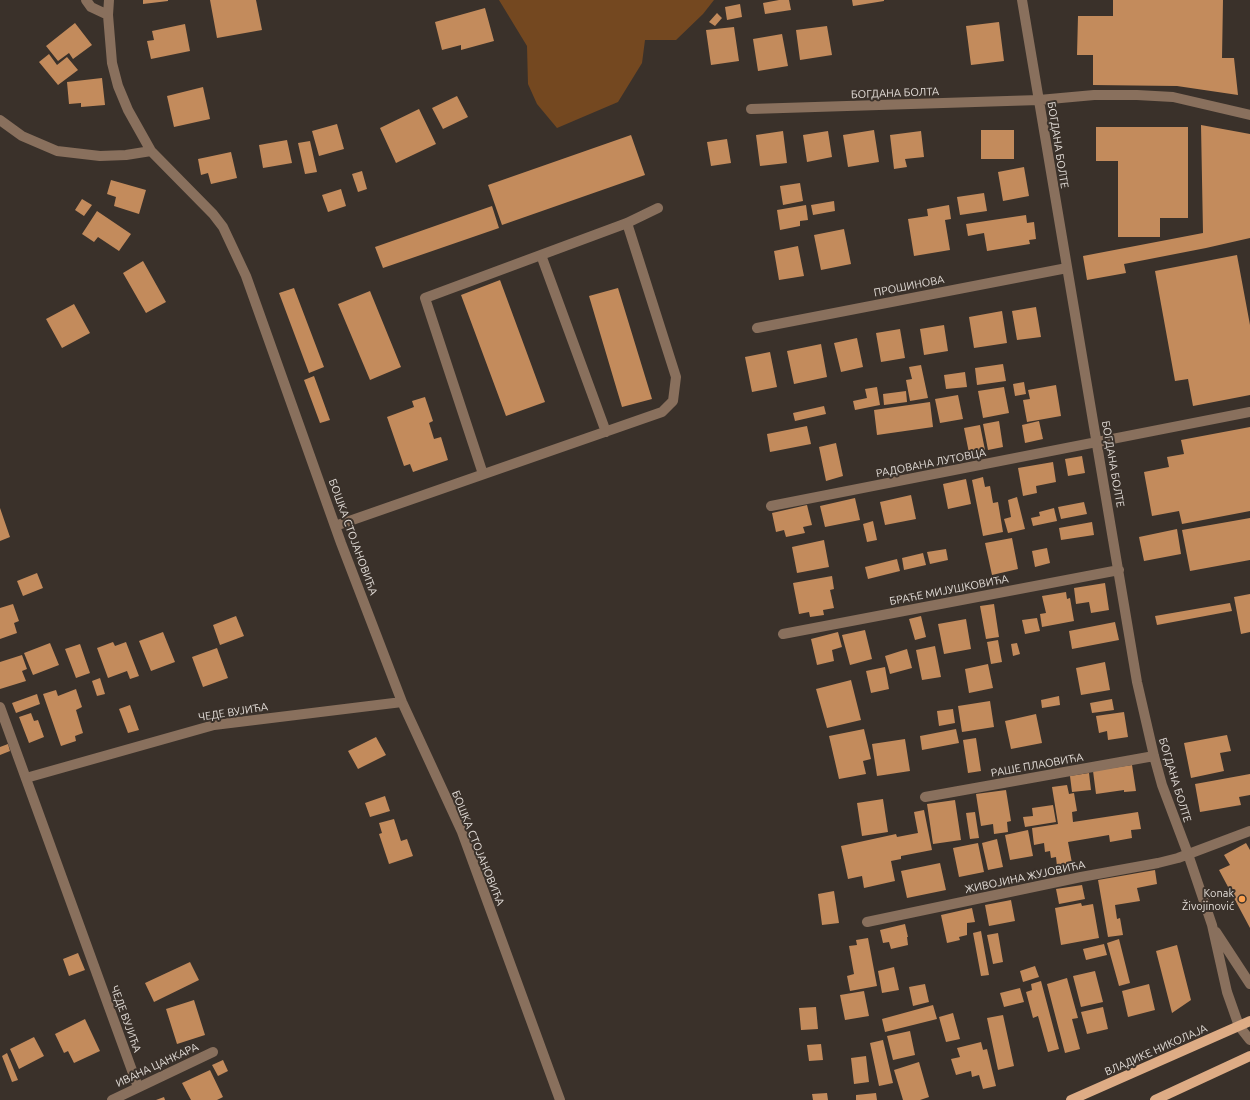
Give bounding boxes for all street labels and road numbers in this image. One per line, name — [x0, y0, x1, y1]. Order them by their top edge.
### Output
street label: БОГДАНА БОЛТА — [851, 85, 939, 101]
street label: БОГДАНА БОЛТЕ — [1045, 101, 1071, 189]
street label: ПРОШИНОВА — [873, 273, 945, 299]
street label: БОГДАНА БОЛТЕ — [1099, 420, 1127, 508]
street label: РАДОВАНА ЛУТОВЦА — [875, 446, 987, 480]
street label: БОШКА СТОЈАНОВИЋА — [326, 477, 380, 597]
street label: БРАЋЕ МИЈУШКОВИЋА — [888, 572, 1010, 608]
street label: ЧЕДЕ ВУЈИЋА — [197, 700, 269, 724]
street label: БОГДАНА БОЛТЕ — [1156, 736, 1194, 824]
street label: РАШЕ ПЛАОВИЋА — [990, 750, 1084, 780]
street label: БОШКА СТОЈАНОВИЋА — [449, 789, 507, 907]
street label: ЖИВОЈИНА ЖУЈОВИЋА — [964, 858, 1086, 896]
street label: ЧЕДЕ ВУЈИЋА — [108, 984, 144, 1054]
street label: ВЛАДИКЕ НИКОЛАЈА — [1103, 1021, 1209, 1079]
street label: ИВАНА ЦАНКАРА — [114, 1040, 200, 1090]

